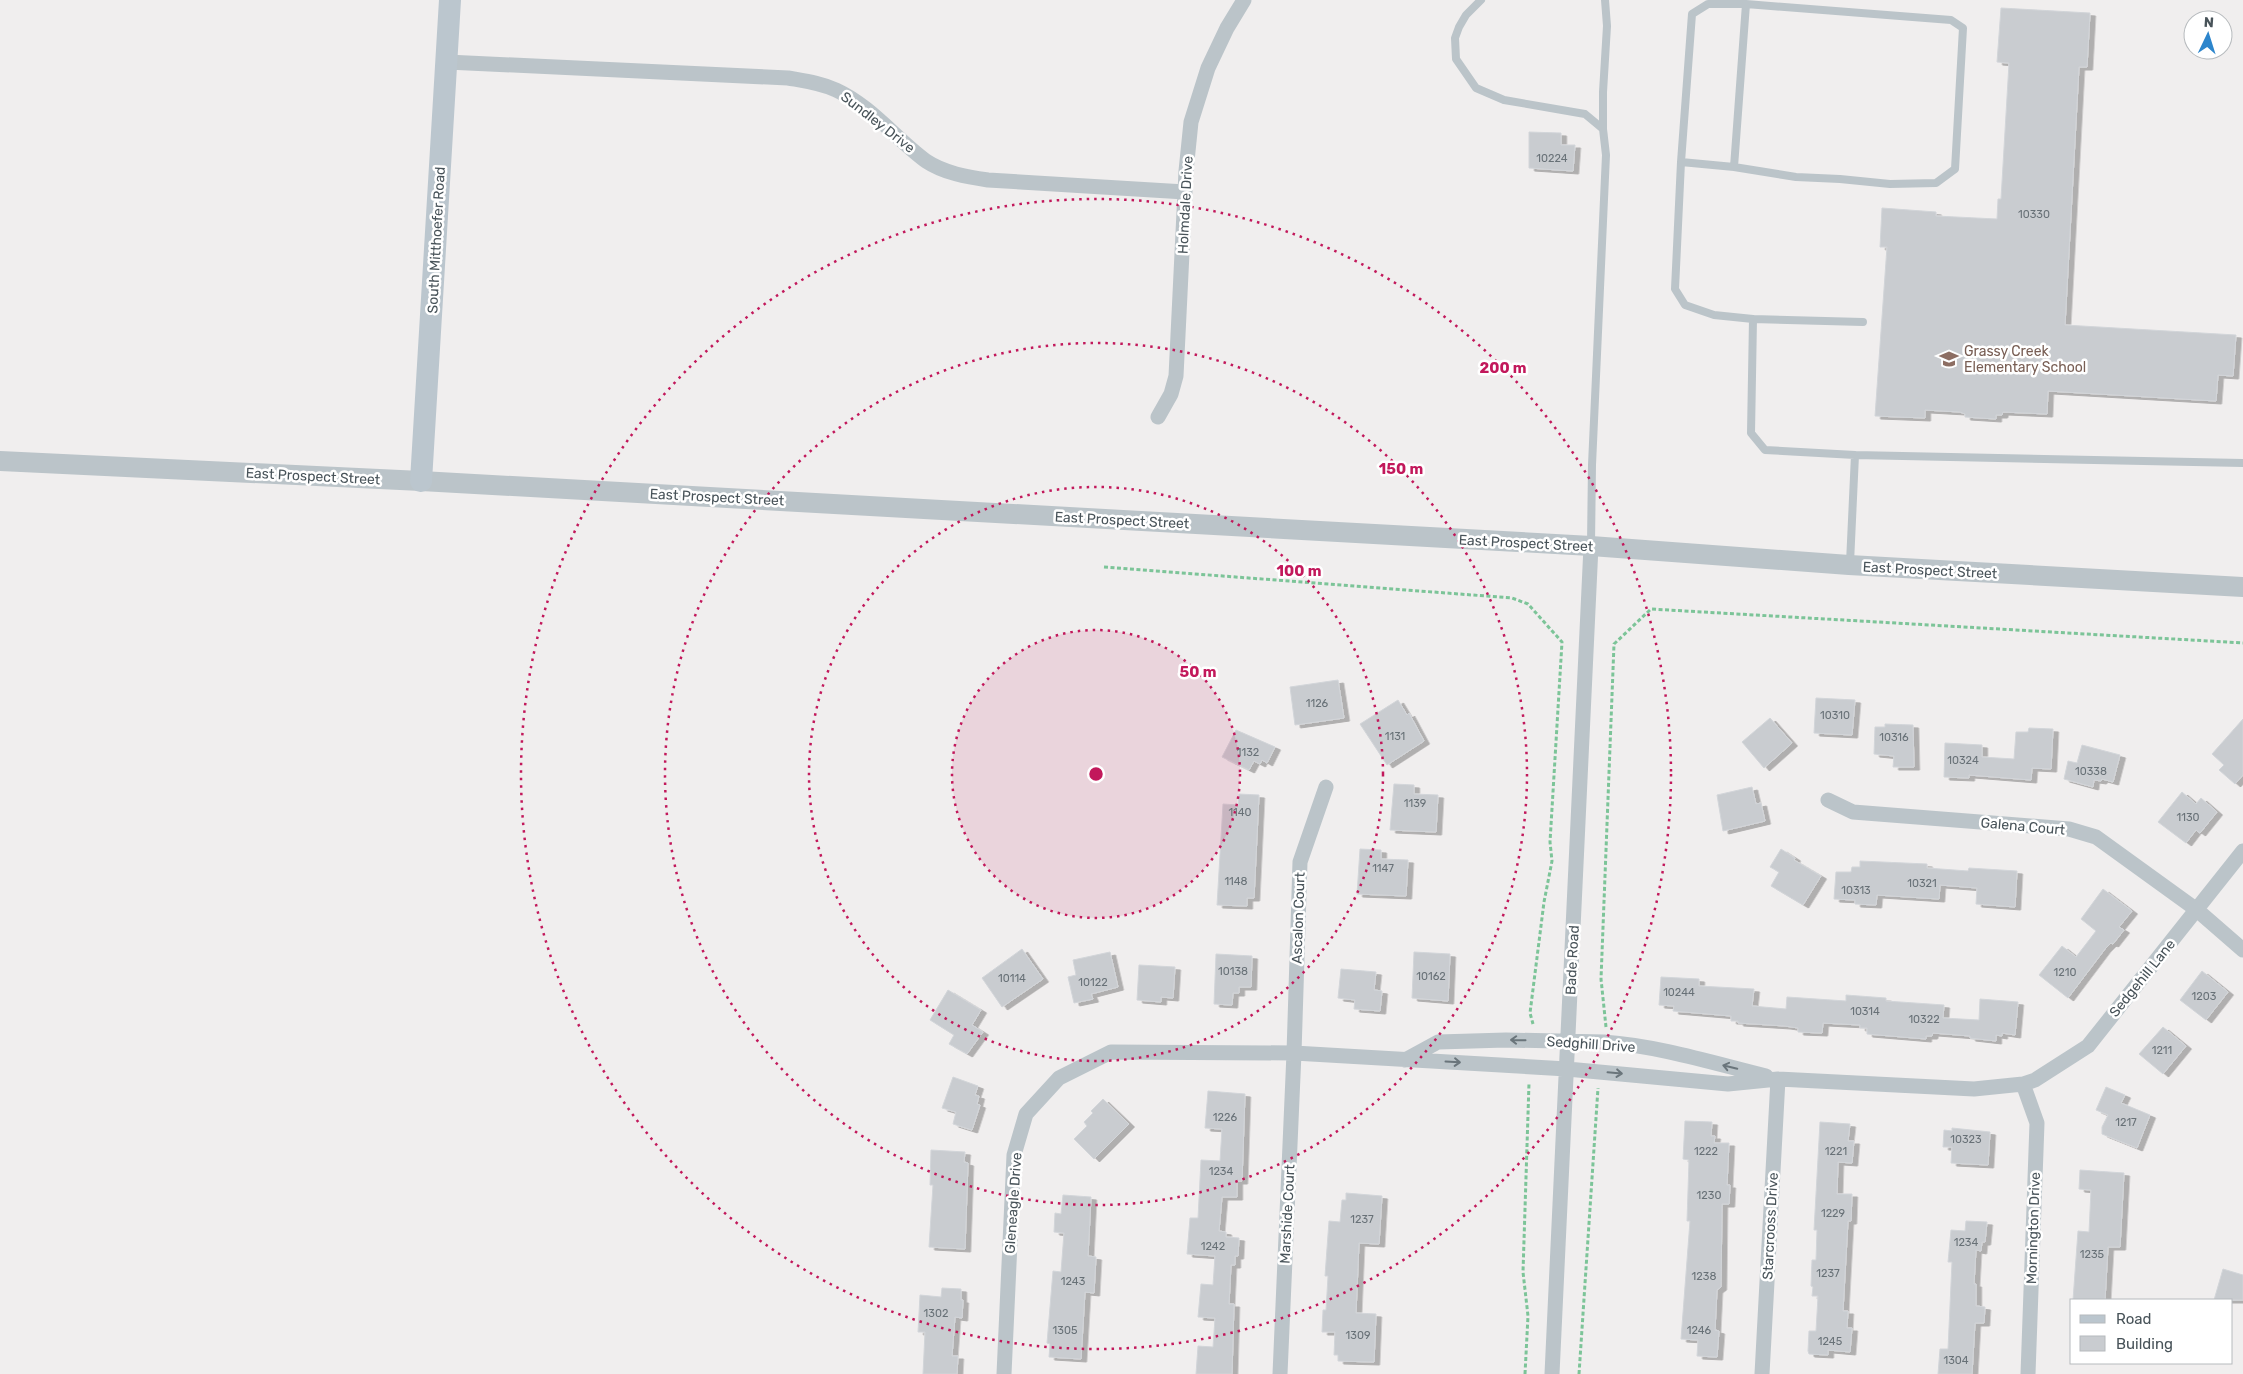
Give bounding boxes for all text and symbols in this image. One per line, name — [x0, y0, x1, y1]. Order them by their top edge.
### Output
north arrow — [2183, 10, 2233, 60]
text: N — [2203, 14, 2214, 31]
street label: Sundley Drive — [837, 88, 918, 157]
house number: 10224 — [1536, 152, 1568, 165]
street label: Holmdale Drive — [1174, 155, 1197, 255]
street label: South Mitthoefer Road — [424, 166, 449, 314]
house number: 10330 — [2018, 208, 2050, 221]
place label: Grassy Creek Elementary School — [1964, 343, 2086, 376]
school or university icon: Grassy Creek Elementary School — [1938, 348, 1960, 370]
text: 200 m — [1479, 359, 1527, 377]
text: 150 m — [1379, 460, 1423, 478]
street label: East Prospect Street — [245, 464, 381, 489]
street label: East Prospect Street — [649, 485, 785, 510]
street label: East Prospect Street — [1054, 508, 1190, 533]
street label: East Prospect Street — [1458, 531, 1594, 556]
street label: East Prospect Street — [1862, 558, 1998, 583]
text: 100 m — [1277, 562, 1321, 580]
text: 50 m — [1180, 663, 1216, 681]
house number: 1126 — [1306, 697, 1329, 710]
house number: 10310 — [1820, 709, 1850, 722]
house number: 1131 — [1385, 730, 1405, 743]
house number: 10316 — [1879, 731, 1909, 744]
house number: 1132 — [1237, 746, 1259, 759]
house number: 10324 — [1947, 754, 1979, 767]
centre of rings — [1087, 765, 1105, 783]
house number: 10338 — [2075, 765, 2107, 778]
house number: 1139 — [1404, 797, 1426, 810]
house number: 1140 — [1228, 806, 1252, 819]
house number: 1130 — [2176, 811, 2200, 824]
street label: Galena Court — [1980, 814, 2066, 839]
house number: 1147 — [1372, 862, 1394, 875]
street label: Ascalon Court — [1288, 871, 1309, 964]
house number: 1148 — [1224, 875, 1248, 888]
house number: 10321 — [1907, 877, 1937, 890]
house number: 10313 — [1841, 884, 1871, 897]
street label: Bade Road — [1562, 925, 1583, 995]
street label: Sedgehill Lane — [2106, 936, 2179, 1021]
house number: 10138 — [1218, 965, 1248, 978]
house number: 1210 — [2054, 966, 2076, 979]
house number: 10162 — [1416, 970, 1446, 983]
house number: 10114 — [998, 972, 1026, 985]
house number: 10122 — [1078, 976, 1108, 989]
house number: 10244 — [1663, 986, 1695, 999]
house number: 1203 — [2192, 990, 2217, 1003]
house number: 10314 — [1850, 1005, 1880, 1018]
house number: 10322 — [1908, 1013, 1940, 1026]
street label: Sedghill Drive — [1546, 1033, 1636, 1056]
one-way arrow — [1510, 1035, 1526, 1045]
house number: 1211 — [2152, 1044, 2172, 1057]
one-way arrow — [1445, 1058, 1461, 1067]
one-way arrow — [1723, 1062, 1739, 1071]
one-way arrow — [1607, 1069, 1623, 1078]
house number: 1226 — [1213, 1111, 1237, 1124]
house number: 1217 — [2115, 1116, 2137, 1129]
house number: 10323 — [1950, 1133, 1982, 1146]
house number: 1222 — [1694, 1145, 1718, 1158]
house number: 1221 — [1825, 1145, 1847, 1158]
street label: Gleneagle Drive — [1001, 1152, 1026, 1254]
street label: Marshide Court — [1276, 1163, 1299, 1264]
house number: 1234 — [1209, 1165, 1233, 1178]
street label: Mornington Drive — [2023, 1171, 2044, 1284]
street label: Starcrooss Drive — [1759, 1172, 1782, 1280]
house number: 1230 — [1697, 1189, 1721, 1202]
house number: 1229 — [1821, 1207, 1845, 1220]
house number: 1237 — [1350, 1213, 1374, 1226]
house number: 1234 — [1954, 1236, 1978, 1249]
house number: 1242 — [1201, 1240, 1225, 1253]
house number: 1235 — [2080, 1248, 2105, 1261]
house number: 1237 — [1816, 1267, 1840, 1280]
house number: 1238 — [1692, 1270, 1716, 1283]
house number: 1243 — [1061, 1275, 1086, 1288]
legend — [2070, 1299, 2233, 1364]
house number: 1302 — [924, 1307, 948, 1320]
text: Road — [2116, 1310, 2152, 1328]
house number: 1305 — [1053, 1324, 1078, 1337]
house number: 1246 — [1687, 1324, 1712, 1337]
house number: 1309 — [1346, 1329, 1370, 1342]
house number: 1245 — [1818, 1335, 1843, 1348]
text: Building — [2116, 1335, 2173, 1353]
house number: 1304 — [1943, 1354, 1969, 1367]

